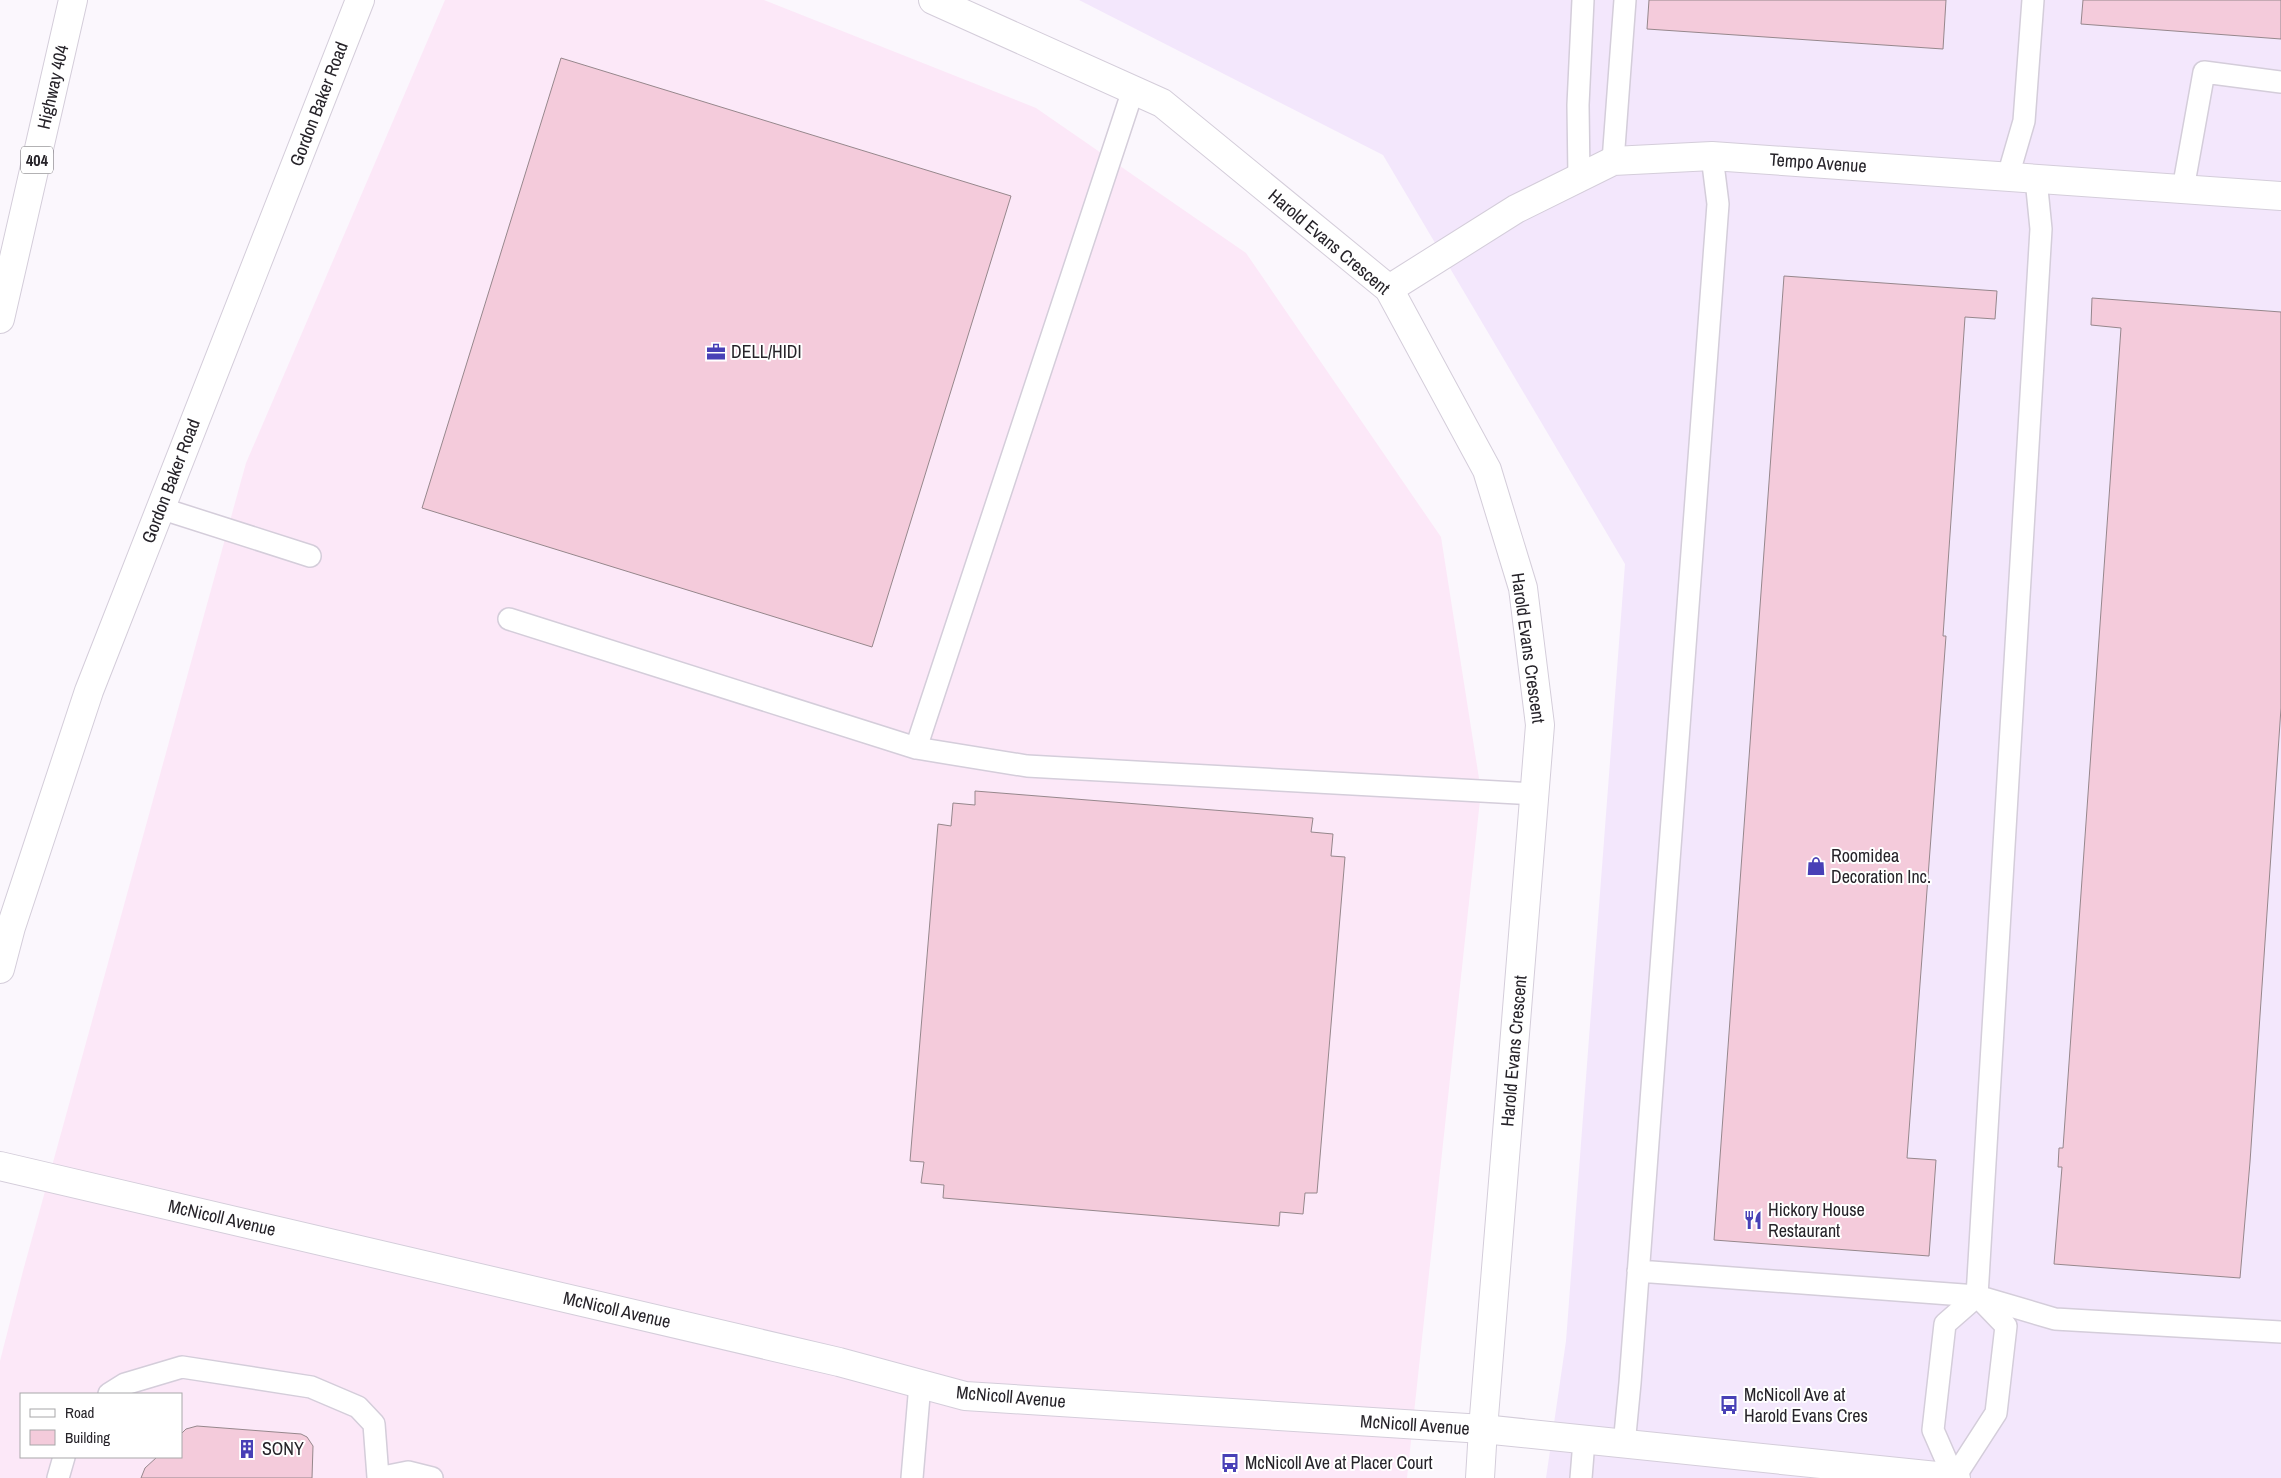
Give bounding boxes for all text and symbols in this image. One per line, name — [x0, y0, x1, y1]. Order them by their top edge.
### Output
street label: Gordon Baker Road — [283, 38, 354, 170]
street label: Highway 404 — [31, 42, 74, 132]
road number: 404 — [21, 146, 53, 174]
street label: Tempo Avenue — [1769, 147, 1867, 178]
street label: Harold Evans Crescent — [1263, 183, 1395, 300]
place label: DELL/HIDI — [731, 339, 802, 364]
office icon: DELL/HIDI — [705, 341, 727, 363]
street label: Gordon Baker Road — [135, 415, 206, 547]
street label: Harold Evans Crescent — [1506, 571, 1551, 725]
place label: Roomidea Decoration Inc. — [1831, 843, 1931, 889]
shop icon: Roomidea Decoration Inc. — [1805, 855, 1827, 877]
street label: Harold Evans Crescent — [1494, 974, 1533, 1128]
street label: McNicoll Avenue — [166, 1193, 278, 1242]
place label: Hickory House Restaurant — [1768, 1197, 1865, 1243]
restaurant icon: Hickory House Restaurant — [1742, 1209, 1764, 1231]
street label: McNicoll Avenue — [561, 1285, 673, 1334]
street label: McNicoll Avenue — [955, 1379, 1067, 1414]
place label: McNicoll Ave at Harold Evans Cres — [1744, 1382, 1868, 1428]
legend — [20, 1393, 182, 1458]
bus stop icon: McNicoll Ave at Harold Evans Cres — [1718, 1394, 1740, 1416]
text: Road — [65, 1402, 94, 1423]
street label: McNicoll Avenue — [1359, 1408, 1471, 1441]
text: Building — [65, 1427, 110, 1448]
place label: SONY — [262, 1436, 304, 1461]
building icon: SONY — [236, 1438, 258, 1460]
place label: McNicoll Ave at Placer Court — [1245, 1450, 1433, 1475]
bus stop icon: McNicoll Ave at Placer Court — [1219, 1452, 1241, 1474]

